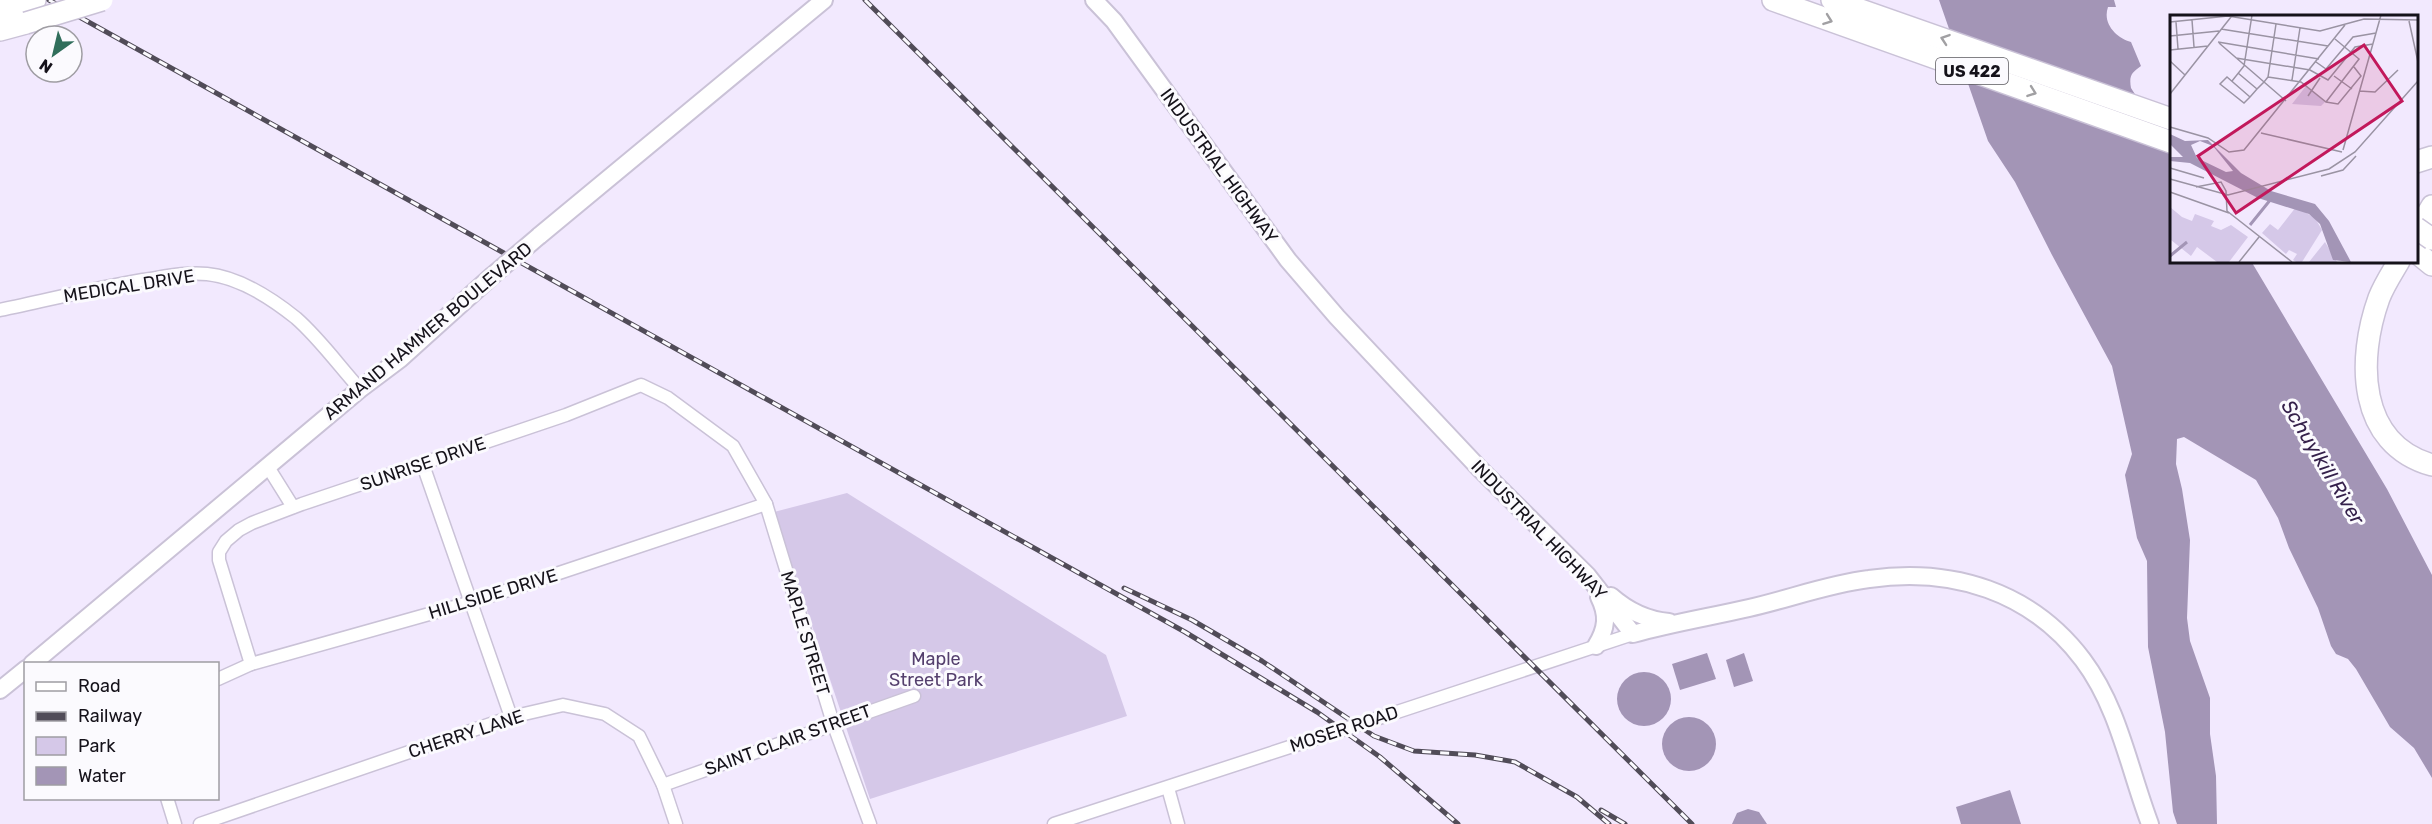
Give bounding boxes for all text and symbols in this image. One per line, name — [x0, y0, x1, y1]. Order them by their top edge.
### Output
one-way arrow — [1822, 12, 1833, 25]
inset map — [2170, 15, 2417, 262]
north arrow — [24, 24, 84, 84]
one-way arrow — [1940, 34, 1951, 47]
text: N — [36, 55, 56, 77]
road number: US 422 — [1936, 58, 2008, 84]
street label: INDUSTRIAL HIGHWAY — [1155, 84, 1283, 248]
one-way arrow — [2026, 84, 2036, 97]
street label: ARMAND HAMMER BOULEVARD — [319, 237, 537, 425]
street label: MEDICAL DRIVE — [62, 265, 196, 307]
water label: Schuylkill River — [2276, 395, 2370, 530]
street label: SUNRISE DRIVE — [357, 432, 489, 496]
street label: INDUSTRIAL HIGHWAY — [1466, 455, 1612, 605]
street label: HILLSIDE DRIVE — [426, 564, 560, 624]
street label: MAPLE STREET — [776, 568, 834, 698]
park label: Maple Street Park — [889, 648, 984, 691]
legend — [24, 662, 219, 800]
text: Road — [78, 675, 121, 697]
street label: SAINT CLAIR STREET — [702, 700, 874, 780]
street label: MOSER ROAD — [1287, 701, 1401, 757]
text: Railway — [78, 705, 142, 727]
street label: CHERRY LANE — [406, 705, 526, 763]
text: Park — [78, 735, 116, 757]
text: Water — [78, 765, 126, 787]

